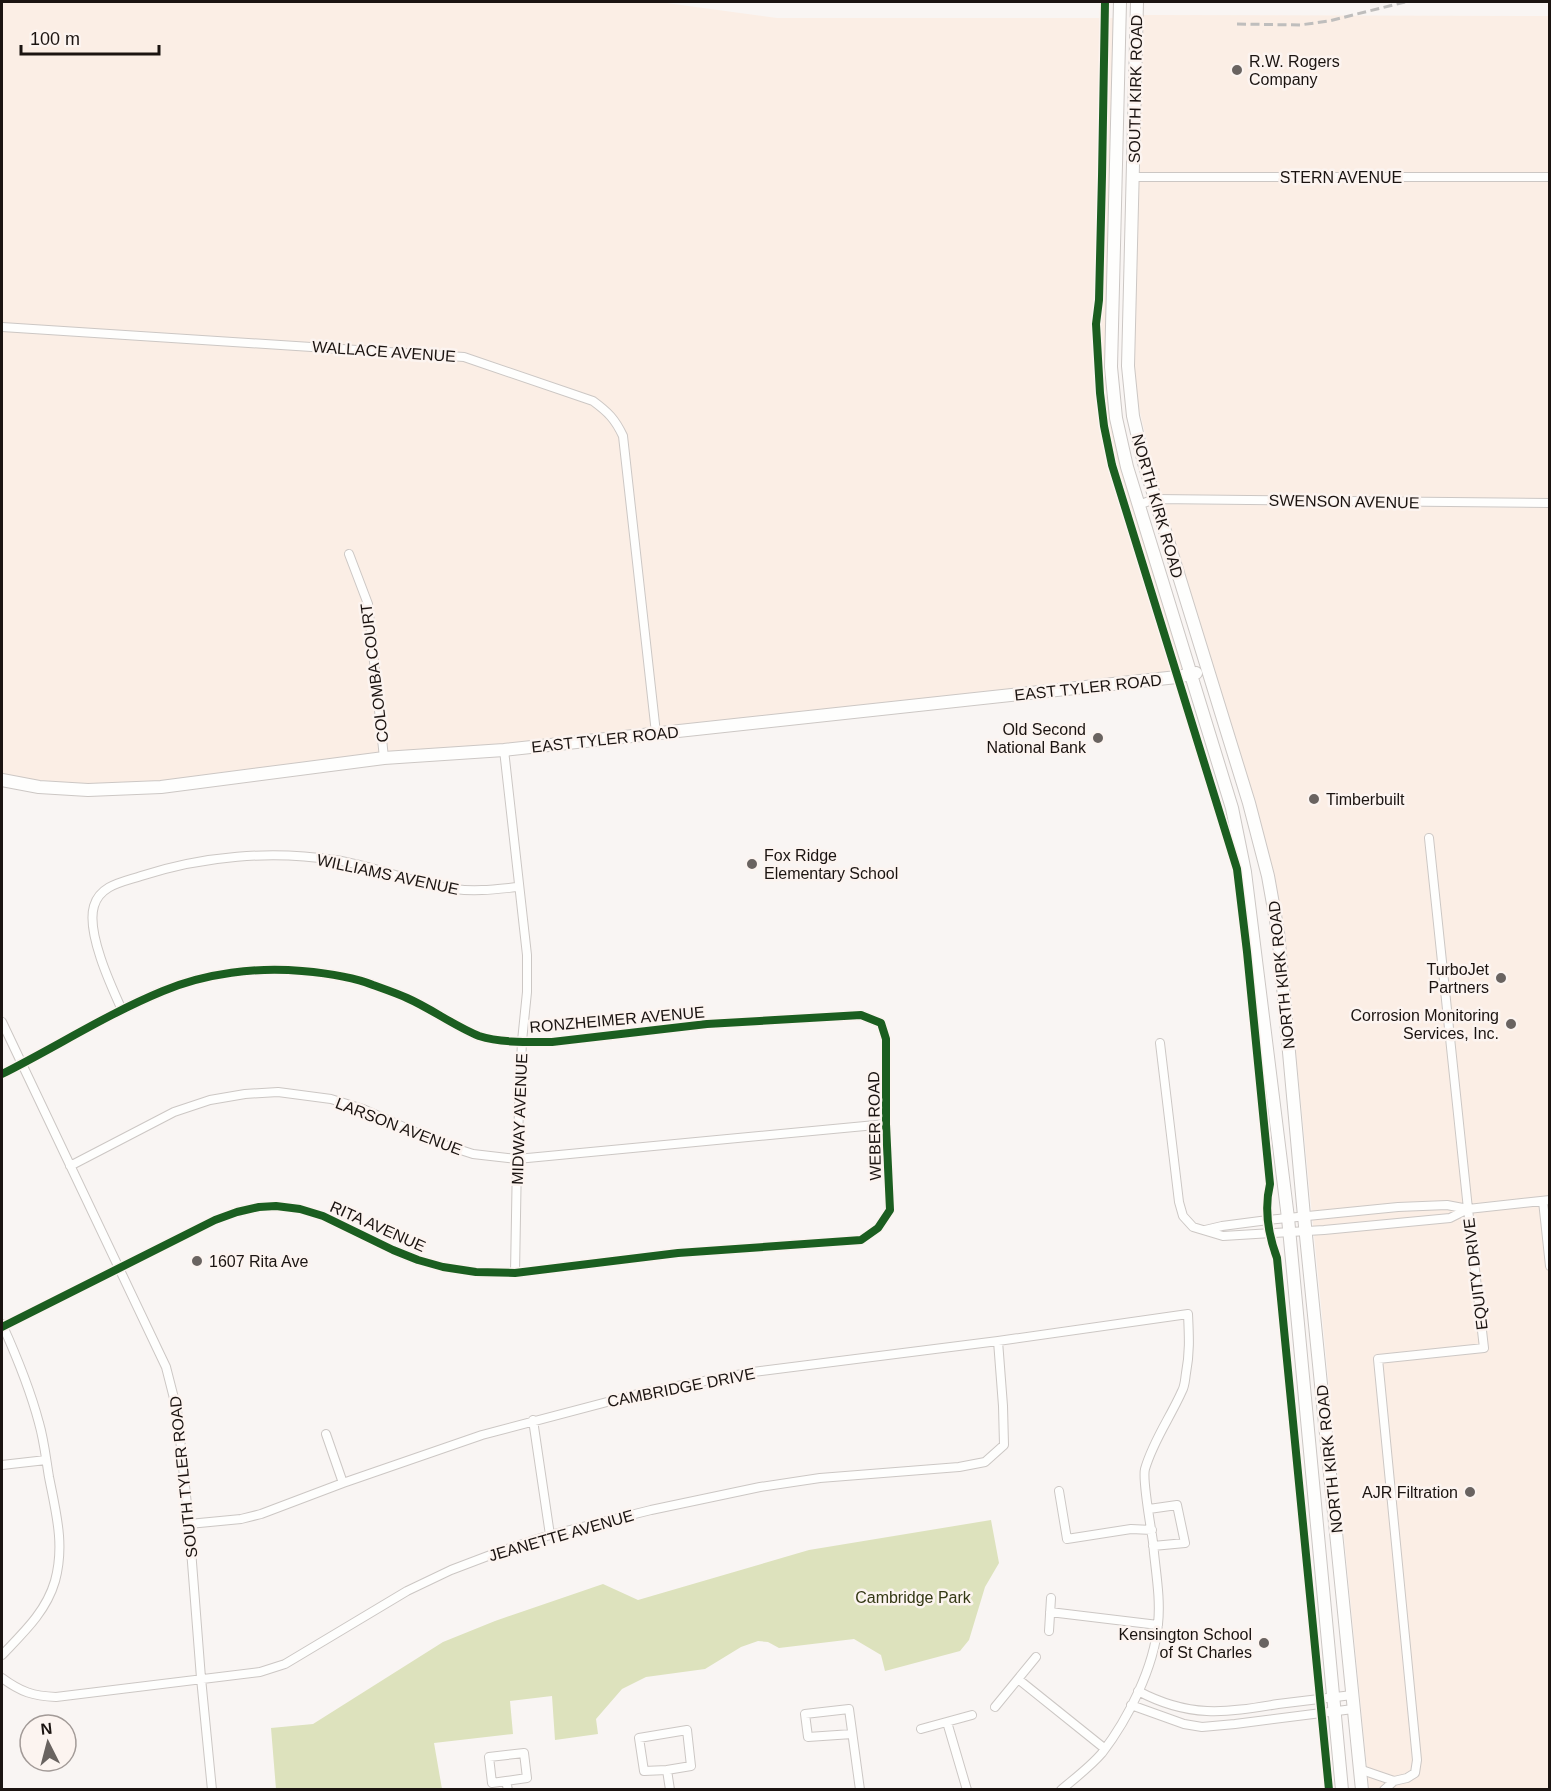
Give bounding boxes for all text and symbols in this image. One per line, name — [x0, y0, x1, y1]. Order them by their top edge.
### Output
street label: SOUTH KIRK ROAD — [1126, 15, 1145, 163]
scale bar — [21, 18, 159, 56]
text: 100 m — [30, 29, 80, 49]
place label: R.W. Rogers Company — [1249, 53, 1340, 88]
marker: R.W. Rogers Company — [1230, 63, 1244, 77]
street label: STERN AVENUE — [1280, 169, 1402, 186]
street label: WALLACE AVENUE — [312, 338, 456, 365]
street label: NORTH KIRK ROAD — [1129, 432, 1186, 580]
street label: SWENSON AVENUE — [1268, 492, 1420, 511]
street label: COLOMBA COURT — [357, 602, 391, 744]
street label: EAST TYLER ROAD — [1014, 671, 1162, 704]
place label: Old Second National Bank — [986, 721, 1087, 756]
street label: EAST TYLER ROAD — [531, 723, 679, 756]
marker: Old Second National Bank — [1091, 731, 1105, 745]
place label: Timberbuilt — [1326, 791, 1405, 808]
marker: Timberbuilt — [1307, 792, 1321, 806]
place label: Fox Ridge Elementary School — [764, 847, 898, 882]
street label: WILLIAMS AVENUE — [315, 851, 460, 898]
marker: Fox Ridge Elementary School — [745, 857, 759, 871]
street label: NORTH KIRK ROAD — [1265, 900, 1298, 1050]
place label: TurboJet Partners — [1426, 961, 1490, 996]
marker: TurboJet Partners — [1494, 971, 1508, 985]
street label: RONZHEIMER AVENUE — [529, 1003, 705, 1036]
place label: Corrosion Monitoring Services, Inc. — [1350, 1007, 1499, 1042]
marker: Corrosion Monitoring Services, Inc. — [1504, 1017, 1518, 1031]
street label: MIDWAY AVENUE — [509, 1053, 530, 1185]
street label: WEBER ROAD — [865, 1071, 884, 1181]
street label: LARSON AVENUE — [333, 1095, 464, 1158]
street label: RITA AVENUE — [327, 1198, 428, 1255]
street label: EQUITY DRIVE — [1460, 1217, 1491, 1331]
place label: 1607 Rita Ave — [209, 1253, 308, 1270]
marker: 1607 Rita Ave — [190, 1254, 204, 1268]
street label: CAMBRIDGE DRIVE — [606, 1365, 756, 1410]
street label: NORTH KIRK ROAD — [1313, 1384, 1346, 1534]
street label: SOUTH TYLER ROAD — [167, 1395, 200, 1559]
place label: AJR Filtration — [1362, 1484, 1458, 1501]
marker: AJR Filtration — [1463, 1485, 1477, 1499]
street label: JEANETTE AVENUE — [487, 1507, 636, 1564]
park label: Cambridge Park — [855, 1589, 972, 1606]
place label: Kensington School of St Charles — [1119, 1626, 1252, 1661]
marker: Kensington School of St Charles — [1257, 1636, 1271, 1650]
north arrow — [18, 1713, 78, 1773]
text: N — [40, 1720, 53, 1738]

